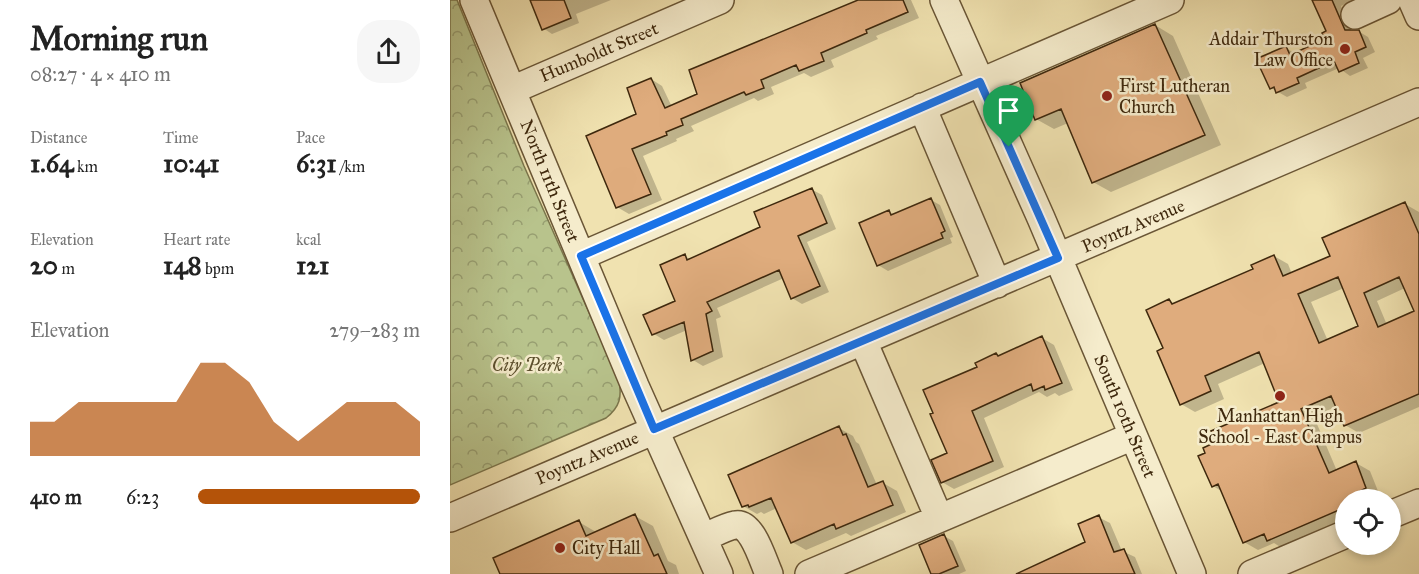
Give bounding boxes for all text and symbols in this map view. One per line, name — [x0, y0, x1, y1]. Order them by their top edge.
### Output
street label: Humboldt Street — [536, 17, 662, 87]
text: Morning run — [30, 19, 208, 59]
button: share — [357, 20, 420, 83]
place label: Addair Thurston Law Office — [1208, 28, 1333, 71]
marker: Addair Thurston Law Office — [1338, 42, 1352, 56]
text: 08:27 · 4 × 410 m — [30, 62, 171, 86]
place label: First Lutheran Church — [1119, 75, 1230, 118]
pin — [983, 85, 1034, 147]
marker: First Lutheran Church — [1100, 89, 1114, 103]
icon: arrive — [992, 94, 1025, 127]
street label: North 11th Street — [515, 116, 585, 246]
text: Distance — [30, 128, 87, 147]
text: Time — [163, 128, 198, 147]
text: Pace — [296, 128, 325, 147]
text: 1.64 — [30, 147, 74, 179]
text: 10:41 — [163, 147, 220, 179]
text: 6:31 — [296, 147, 337, 179]
text: km — [74, 157, 98, 176]
text: /km — [337, 157, 365, 176]
street label: Poyntz Avenue — [1078, 194, 1188, 258]
text: Elevation — [30, 230, 94, 249]
text: Heart rate — [163, 230, 230, 249]
text: kcal — [296, 230, 321, 249]
text: 20 — [30, 249, 58, 281]
text: 148 — [163, 249, 202, 281]
text: 121 — [296, 249, 329, 281]
text: m — [58, 259, 75, 278]
text: bpm — [202, 259, 234, 278]
text: Elevation — [30, 318, 109, 342]
text: 279–283 m — [329, 318, 420, 342]
street label: South 10th Street — [1089, 351, 1161, 482]
park label: City Park — [492, 354, 562, 376]
marker: Manhattan High School - East Campus — [1273, 389, 1287, 403]
place label: Manhattan High School - East Campus — [1198, 405, 1362, 448]
street label: Poyntz Avenue — [532, 426, 642, 490]
text: 410 m — [30, 485, 82, 509]
text: 6:23 — [126, 485, 159, 509]
map controls — [1335, 489, 1401, 555]
button: locate — [1335, 489, 1401, 555]
place label: City Hall — [572, 537, 641, 559]
marker: City Hall — [553, 541, 567, 555]

